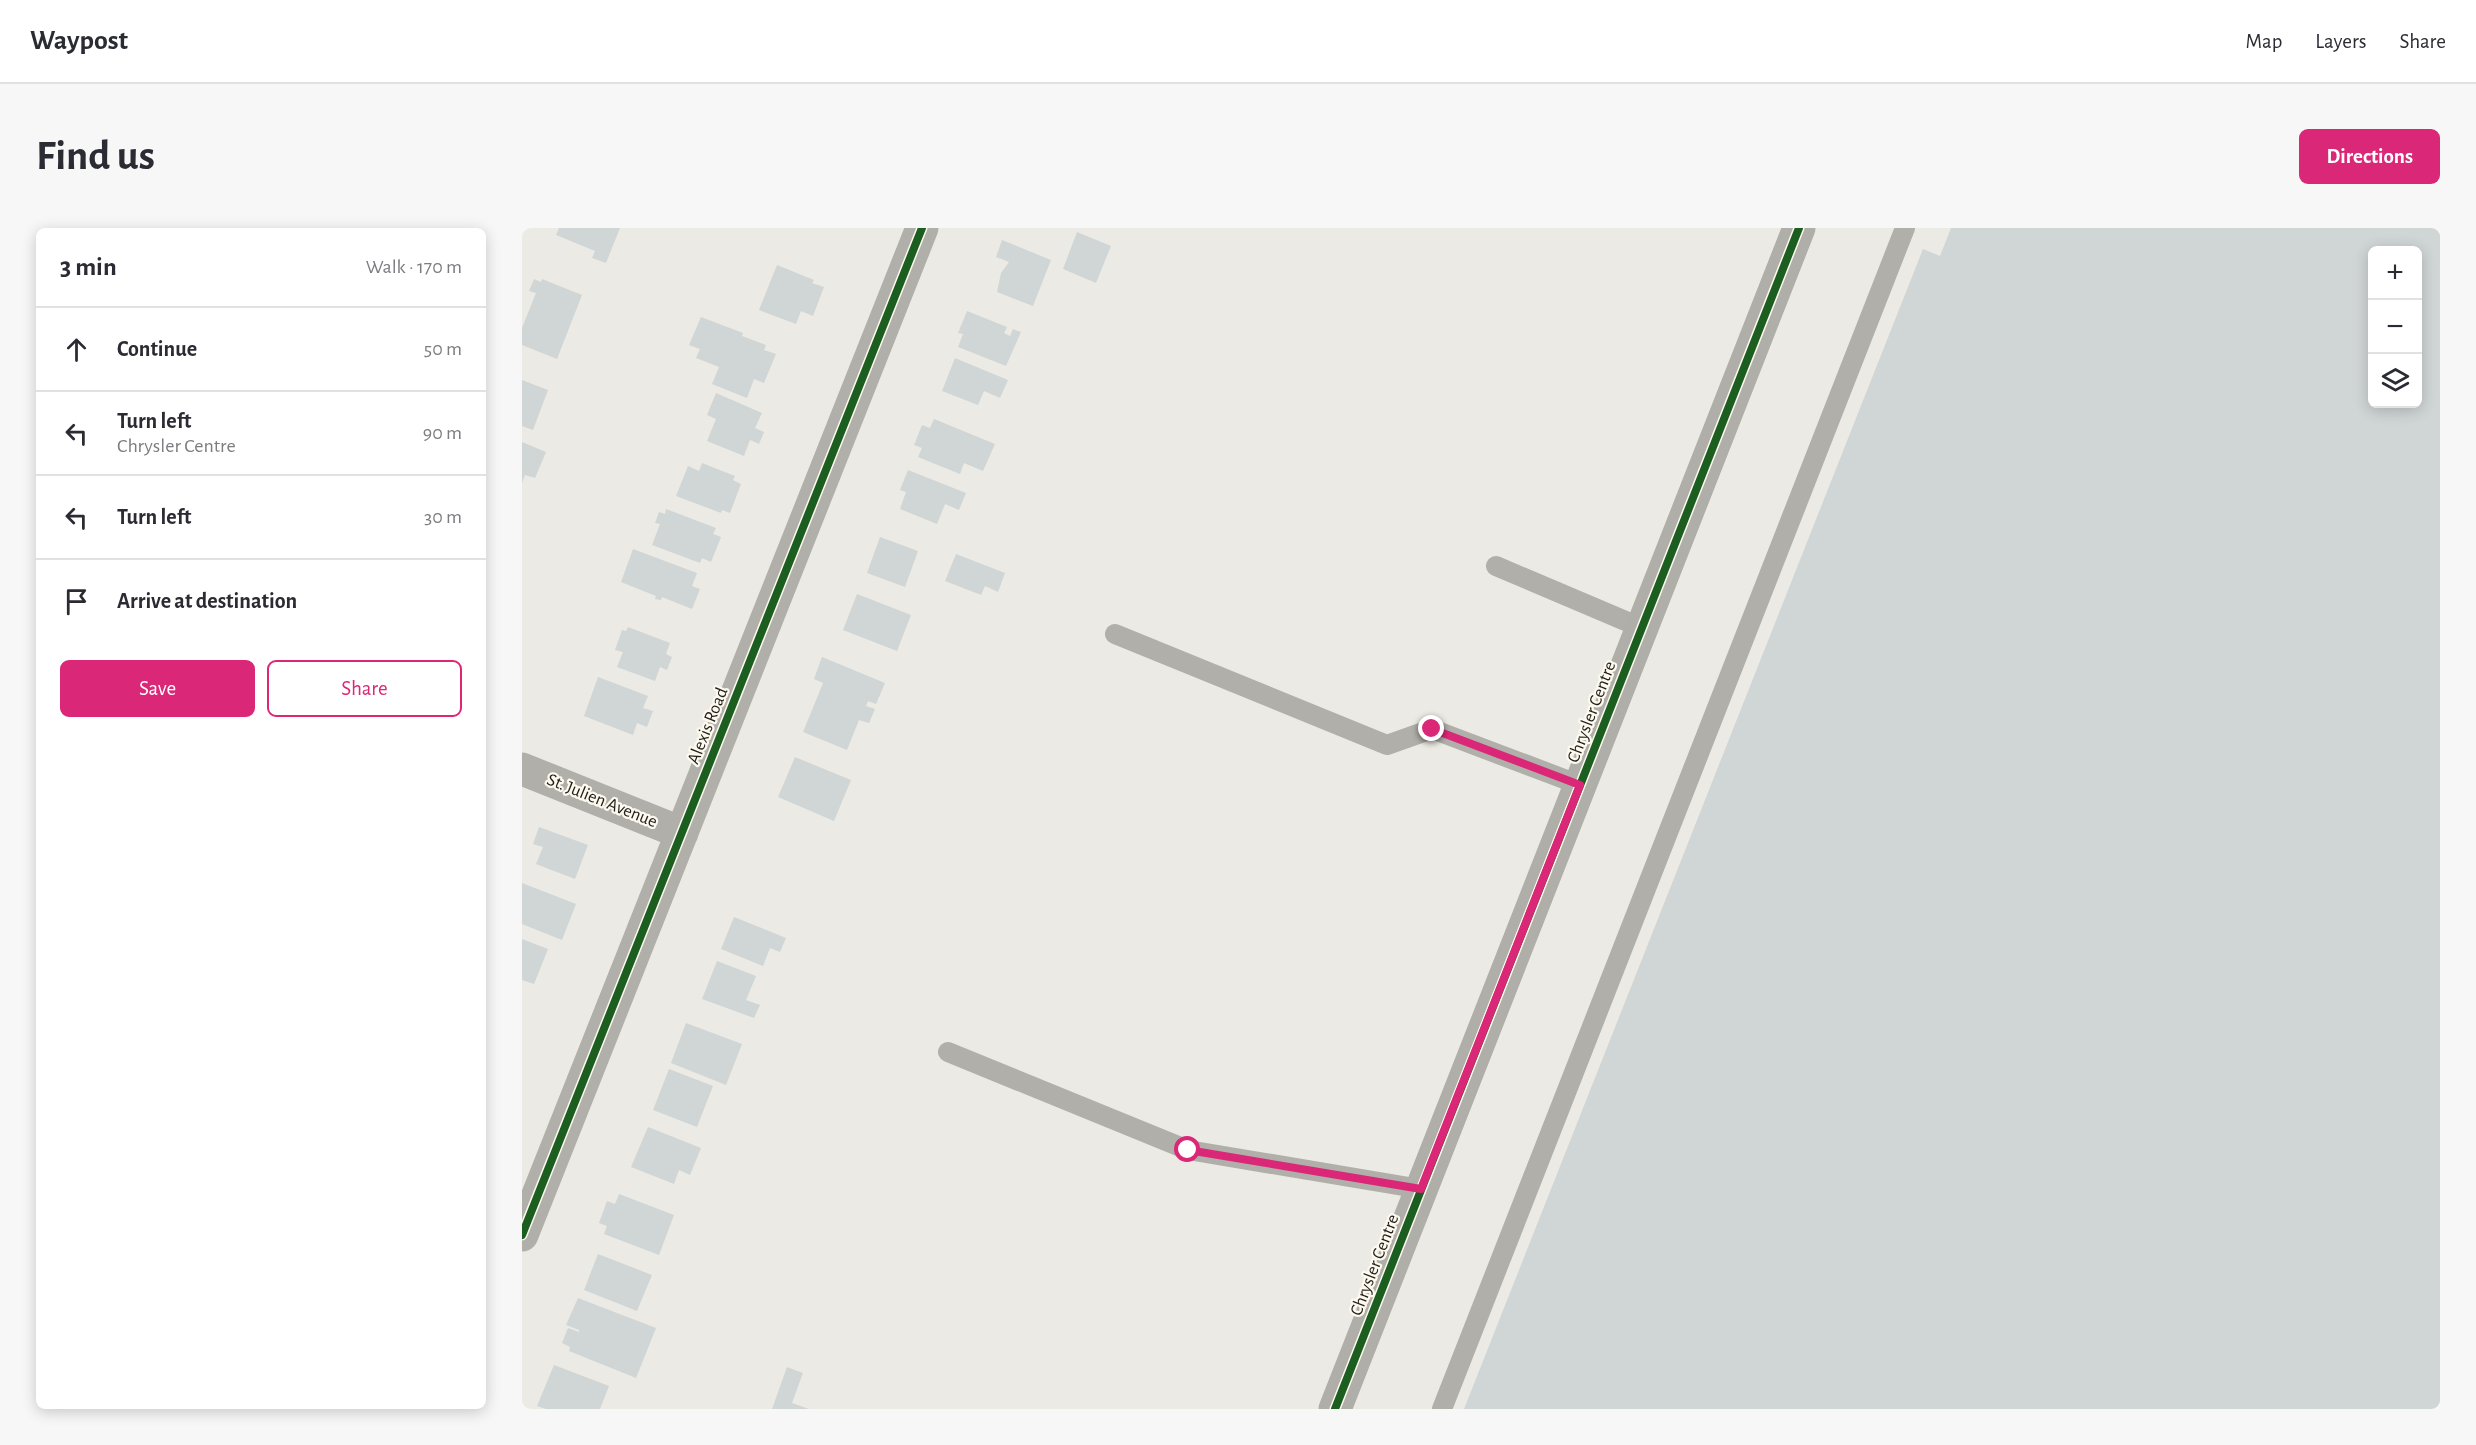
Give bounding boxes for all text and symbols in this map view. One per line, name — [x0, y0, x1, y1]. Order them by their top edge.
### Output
text: Waypost — [30, 27, 128, 55]
text: Map — [2246, 31, 2282, 52]
text: Layers — [2315, 31, 2366, 52]
text: Share — [2399, 31, 2446, 52]
button: Directions — [2299, 129, 2440, 184]
text: Find us — [36, 135, 155, 177]
map controls — [2368, 246, 2422, 408]
button: + — [2368, 246, 2422, 300]
text: 3 min — [60, 254, 117, 280]
text: Walk · 170 m — [366, 257, 462, 277]
button: − — [2368, 300, 2422, 354]
icon: ahead — [60, 333, 93, 366]
text: Continue — [117, 338, 197, 360]
text: 50 m — [424, 339, 462, 359]
button: layers — [2368, 354, 2422, 408]
text: Turn left — [117, 410, 191, 432]
icon: left — [60, 417, 93, 450]
text: 90 m — [423, 423, 462, 443]
text: Chrysler Centre — [117, 436, 236, 456]
icon: left — [60, 501, 93, 534]
text: Turn left — [117, 506, 191, 528]
text: 30 m — [424, 507, 462, 527]
icon: arrive — [60, 585, 93, 618]
text: Arrive at destination — [117, 590, 297, 612]
street label: Chrysler Centre — [1564, 659, 1620, 765]
button: Save — [60, 660, 255, 717]
button: Share — [267, 660, 462, 717]
street label: Alexis Road — [685, 685, 731, 767]
route end — [1418, 715, 1444, 741]
street label: St. Julien Avenue — [544, 771, 660, 831]
route start — [1174, 1136, 1200, 1162]
street label: Chrysler Centre — [1347, 1212, 1403, 1318]

